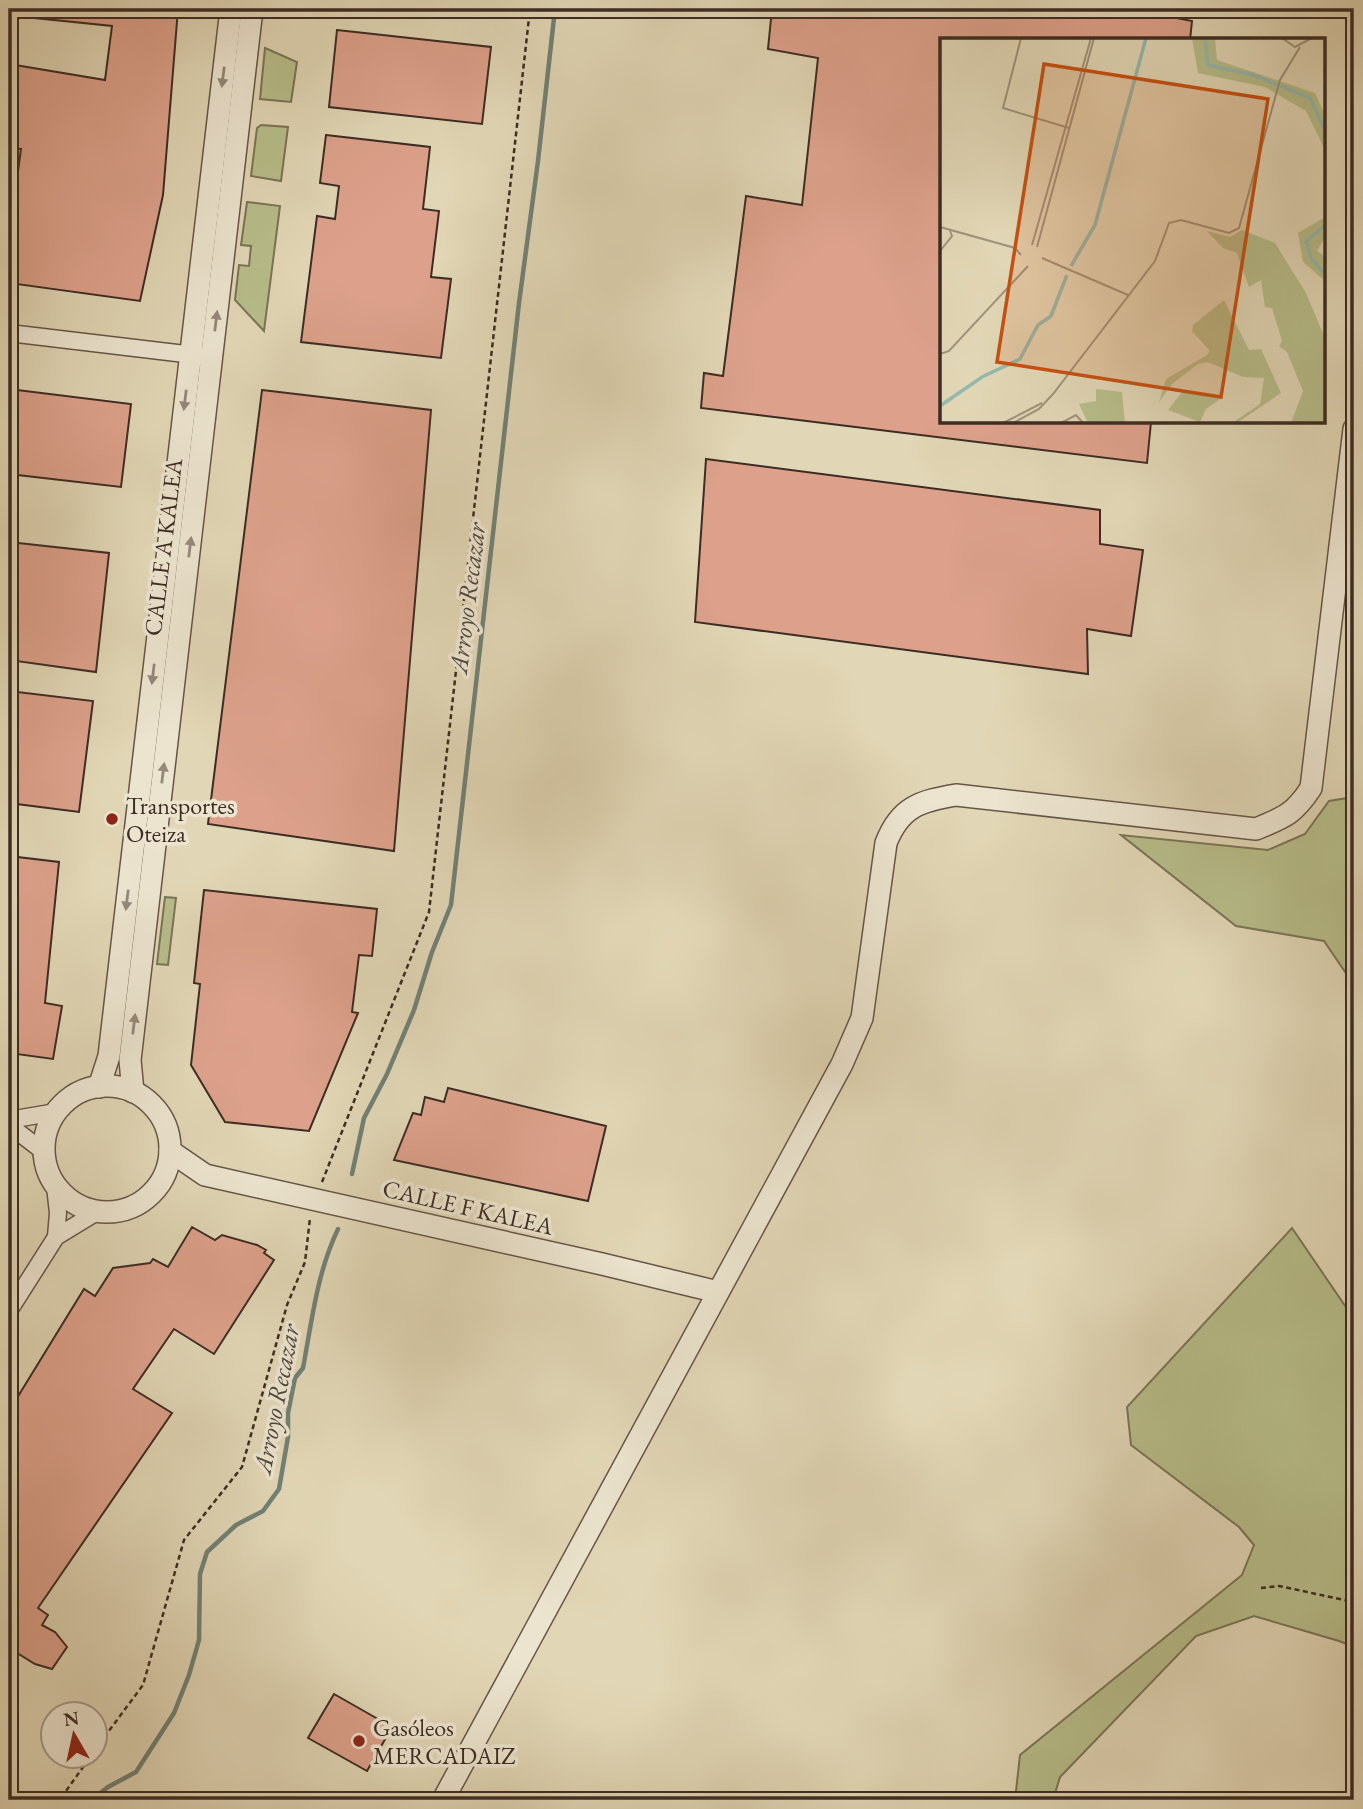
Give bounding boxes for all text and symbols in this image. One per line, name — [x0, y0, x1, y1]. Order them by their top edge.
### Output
inset map — [940, 38, 1324, 424]
one-way arrow — [218, 66, 229, 88]
one-way arrow — [210, 310, 221, 332]
one-way arrow — [180, 389, 191, 411]
street label: CALLE A KALEA — [137, 456, 189, 637]
water label: Arroyo Recazar — [441, 520, 493, 677]
one-way arrow — [184, 536, 195, 558]
one-way arrow — [148, 664, 159, 686]
one-way arrow — [158, 762, 169, 784]
place label: Transportes Oteiza — [126, 790, 235, 849]
marker: Transportes Oteiza — [104, 811, 120, 827]
one-way arrow — [122, 890, 133, 912]
one-way arrow — [129, 1013, 140, 1035]
street label: CALLE F KALEA — [380, 1172, 557, 1242]
water label: Arroyo Recazar — [244, 1320, 307, 1479]
north arrow — [38, 1700, 108, 1770]
text: N — [62, 1705, 82, 1732]
place label: Gasóleos MERCADAIZ — [373, 1712, 516, 1771]
marker: Gasóleos MERCADAIZ — [351, 1733, 367, 1749]

